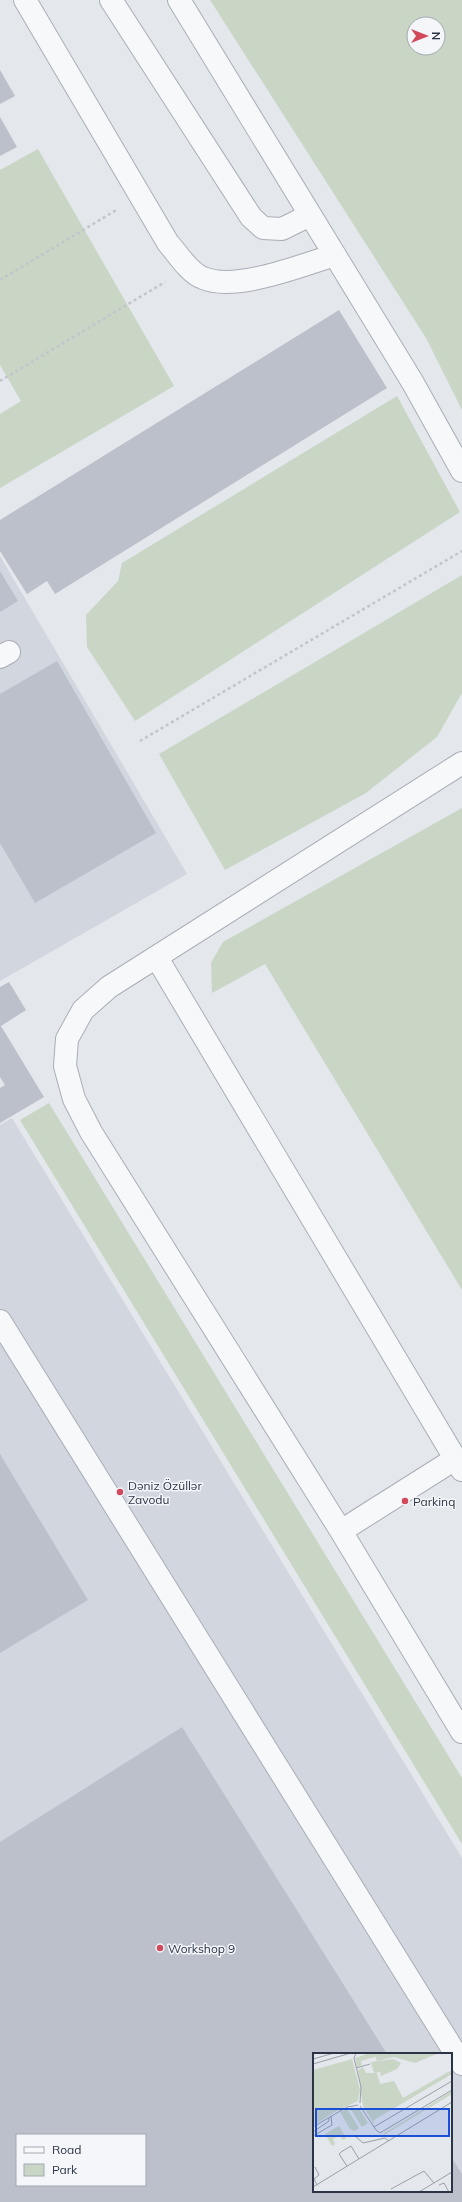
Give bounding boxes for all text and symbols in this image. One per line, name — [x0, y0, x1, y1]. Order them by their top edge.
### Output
north arrow — [406, 16, 446, 56]
text: N — [429, 32, 443, 40]
place label: Dəniz Özüllər Zavodu — [128, 1478, 202, 1507]
marker: Dəniz Özüllər Zavodu — [115, 1487, 125, 1497]
place label: Parkinq — [413, 1494, 455, 1509]
marker: Parkinq — [400, 1496, 410, 1506]
place label: Workshop 9 — [168, 1941, 235, 1956]
marker: Workshop 9 — [155, 1943, 165, 1953]
inset map — [313, 2053, 452, 2192]
legend — [16, 2134, 146, 2186]
text: Road — [52, 2142, 81, 2157]
text: Park — [52, 2162, 78, 2177]

